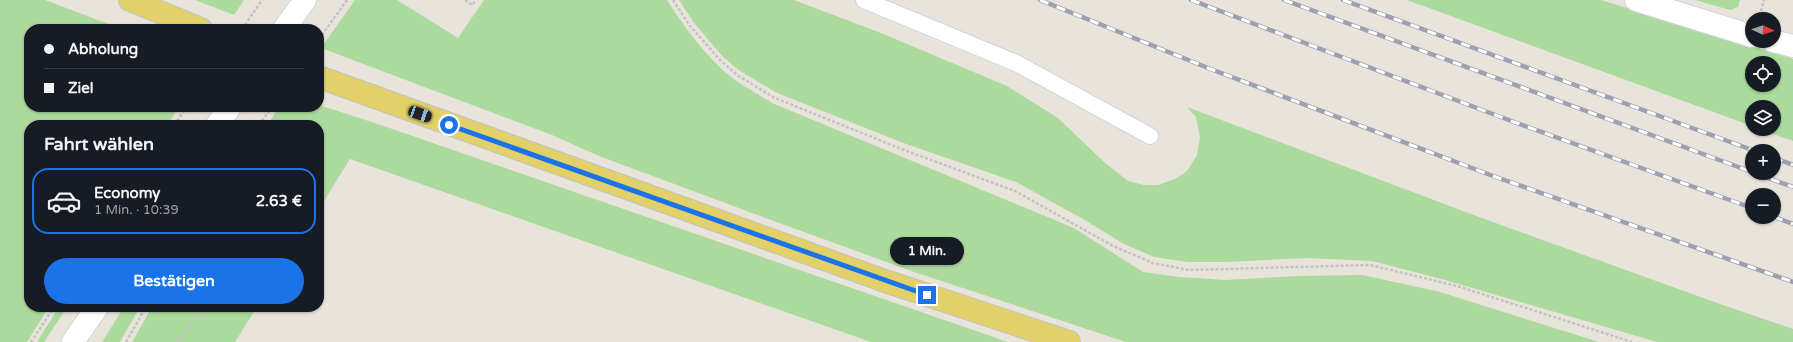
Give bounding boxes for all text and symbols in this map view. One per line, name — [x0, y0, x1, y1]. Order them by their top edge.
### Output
north arrow — [1745, 12, 1781, 48]
map controls — [1745, 12, 1781, 224]
text: Abholung — [68, 40, 138, 58]
button: locate — [1745, 56, 1781, 92]
text: Ziel — [68, 79, 94, 97]
button: layers — [1745, 100, 1781, 136]
car — [407, 104, 433, 124]
route start — [440, 116, 458, 134]
text: Fahrt wählen — [44, 133, 154, 155]
button: + — [1745, 144, 1781, 180]
icon: car — [46, 183, 82, 219]
text: Economy — [94, 184, 160, 202]
button: − — [1745, 188, 1781, 224]
text: 2.63 € — [256, 192, 302, 210]
text: 1 Min. · 10:39 — [94, 202, 179, 218]
callout: 1 Min. — [890, 237, 964, 265]
text: 1 Min. — [908, 243, 946, 259]
button: Bestätigen — [44, 258, 304, 304]
route end — [918, 286, 936, 304]

